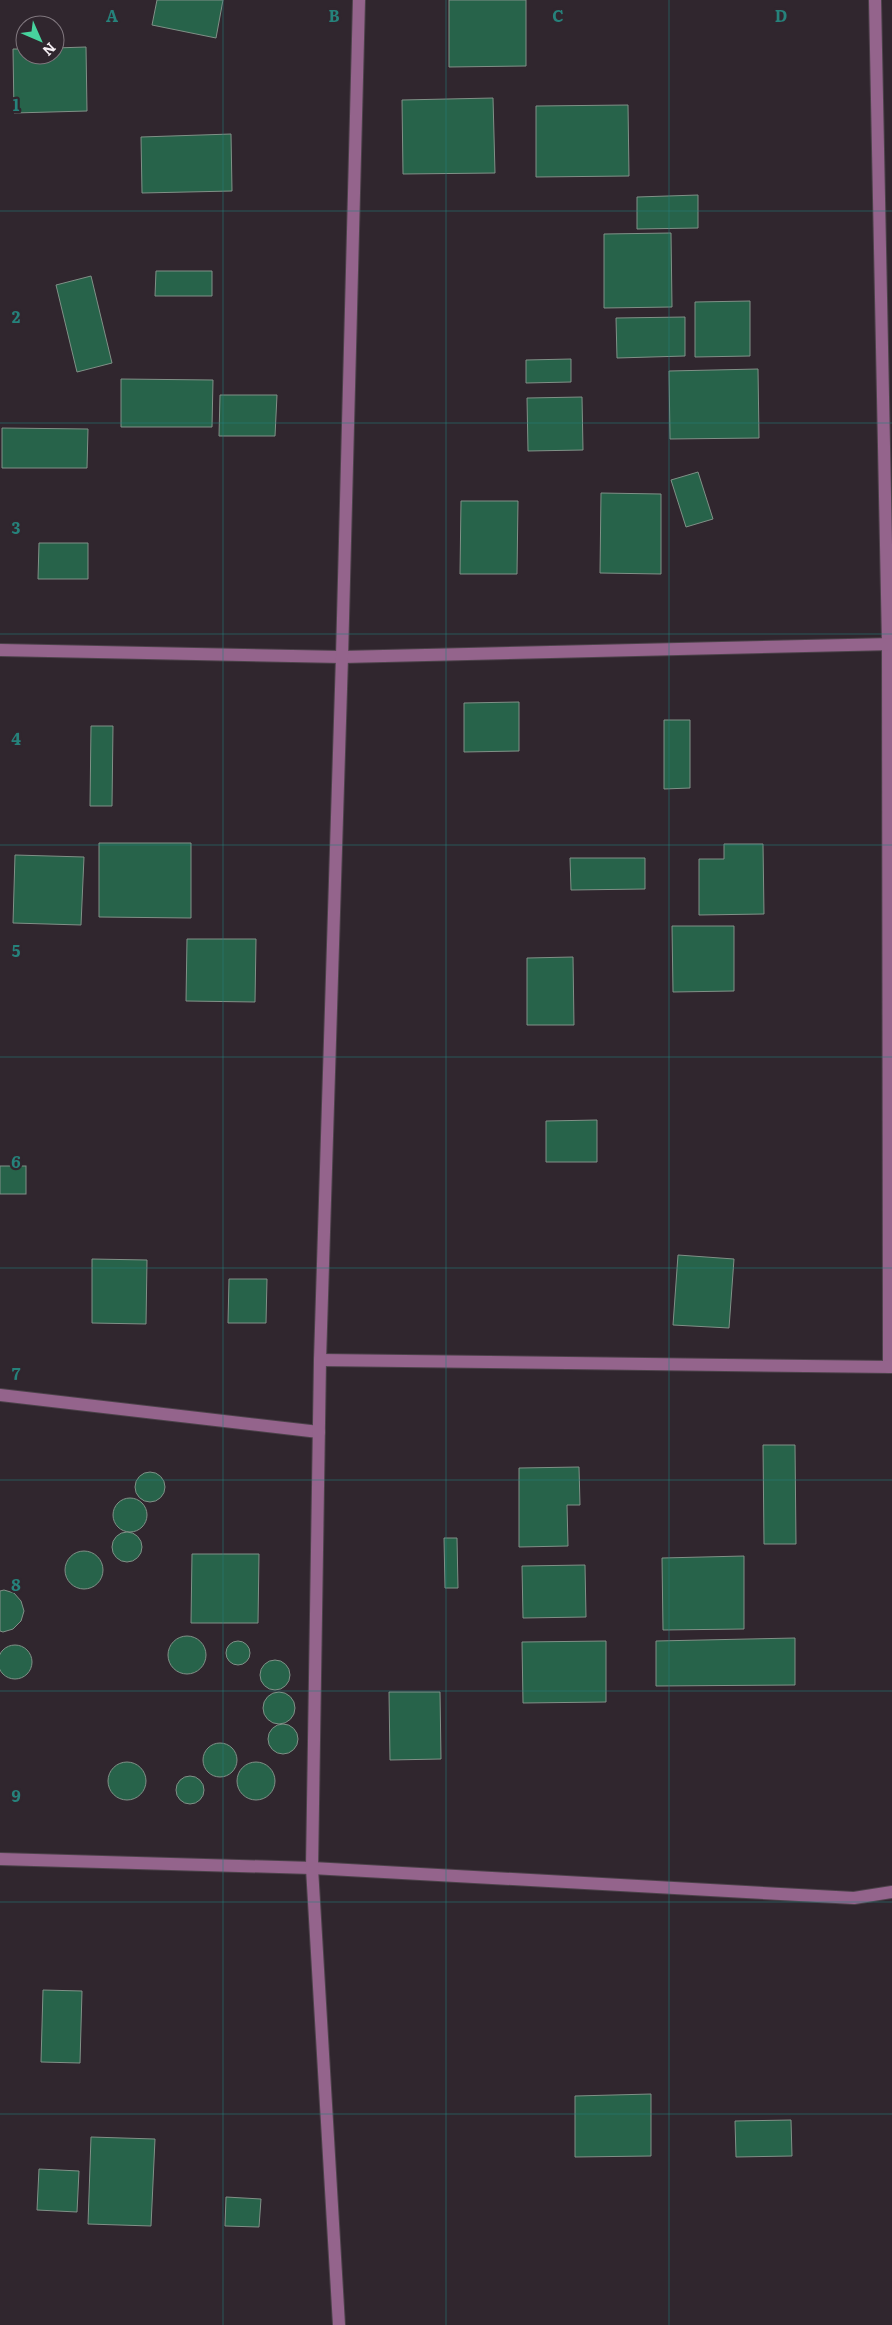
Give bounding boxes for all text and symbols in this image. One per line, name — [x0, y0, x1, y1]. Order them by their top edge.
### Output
text: A — [106, 3, 118, 27]
text: B — [328, 3, 340, 27]
text: C — [552, 3, 564, 27]
text: D — [775, 3, 787, 27]
north arrow — [15, 15, 65, 65]
text: N — [38, 39, 61, 61]
text: 1 — [13, 92, 20, 116]
text: 2 — [12, 304, 21, 328]
text: 3 — [12, 515, 21, 539]
text: 4 — [11, 726, 21, 750]
text: 5 — [12, 938, 21, 962]
text: 6 — [11, 1149, 21, 1173]
text: 7 — [12, 1361, 21, 1385]
text: 8 — [11, 1572, 21, 1596]
text: 9 — [11, 1783, 21, 1807]

